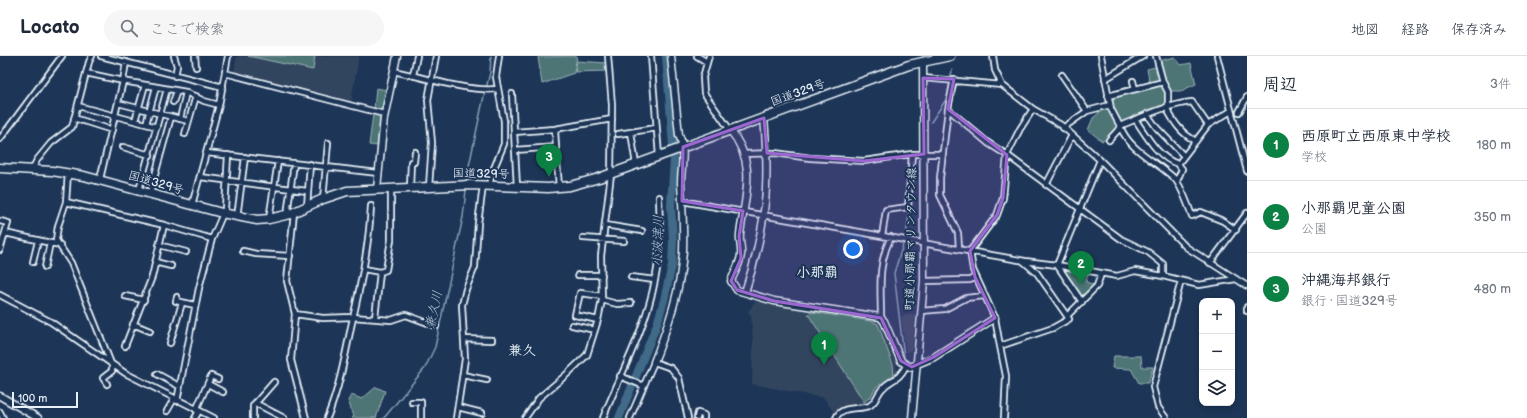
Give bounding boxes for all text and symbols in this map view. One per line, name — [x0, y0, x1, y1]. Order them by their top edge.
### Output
search box — [104, 10, 384, 46]
text: Locato — [20, 16, 80, 39]
icon: search — [118, 17, 140, 39]
text: ここで検索 — [150, 20, 225, 39]
text: 地図 — [1351, 21, 1379, 38]
text: 経路 — [1401, 21, 1429, 38]
text: 保存済み — [1451, 21, 1507, 38]
text: 周辺 — [1263, 75, 1297, 95]
street label: 国道329号 — [768, 76, 828, 110]
text: 3件 — [1490, 76, 1511, 92]
text: 西原町立西原東中学校 — [1301, 127, 1451, 146]
text: 1 — [1273, 137, 1279, 153]
text: 180 m — [1476, 137, 1511, 153]
pin: 3 — [536, 144, 562, 177]
text: 学校 — [1301, 149, 1327, 165]
street label: 国道329号 — [452, 166, 510, 182]
street label: 町道小那覇マリンタウン線 — [902, 167, 920, 311]
street label: 国道329号 — [126, 168, 186, 198]
text: 小那覇児童公園 — [1301, 199, 1406, 218]
text: 2 — [1272, 209, 1280, 225]
text: 350 m — [1474, 209, 1511, 225]
water label: 小波津川 — [650, 215, 666, 267]
text: 公園 — [1301, 221, 1327, 237]
your location — [843, 239, 863, 259]
pin: 2 — [1068, 251, 1094, 284]
district label: 小那覇 — [796, 264, 838, 281]
text: 沖縄海邦銀行 — [1301, 271, 1391, 290]
text: 3 — [1272, 281, 1280, 297]
text: 480 m — [1474, 281, 1511, 297]
water label: 兼久川 — [422, 289, 446, 331]
text: 銀行 · 国道329号 — [1301, 293, 1398, 309]
map controls — [1199, 298, 1235, 406]
button: + — [1199, 298, 1235, 334]
pin: 1 — [811, 332, 837, 365]
button: − — [1199, 334, 1235, 370]
district label: 兼久 — [508, 342, 536, 359]
button: layers — [1199, 370, 1235, 406]
scale bar — [12, 390, 78, 409]
text: 100 m — [18, 392, 47, 405]

